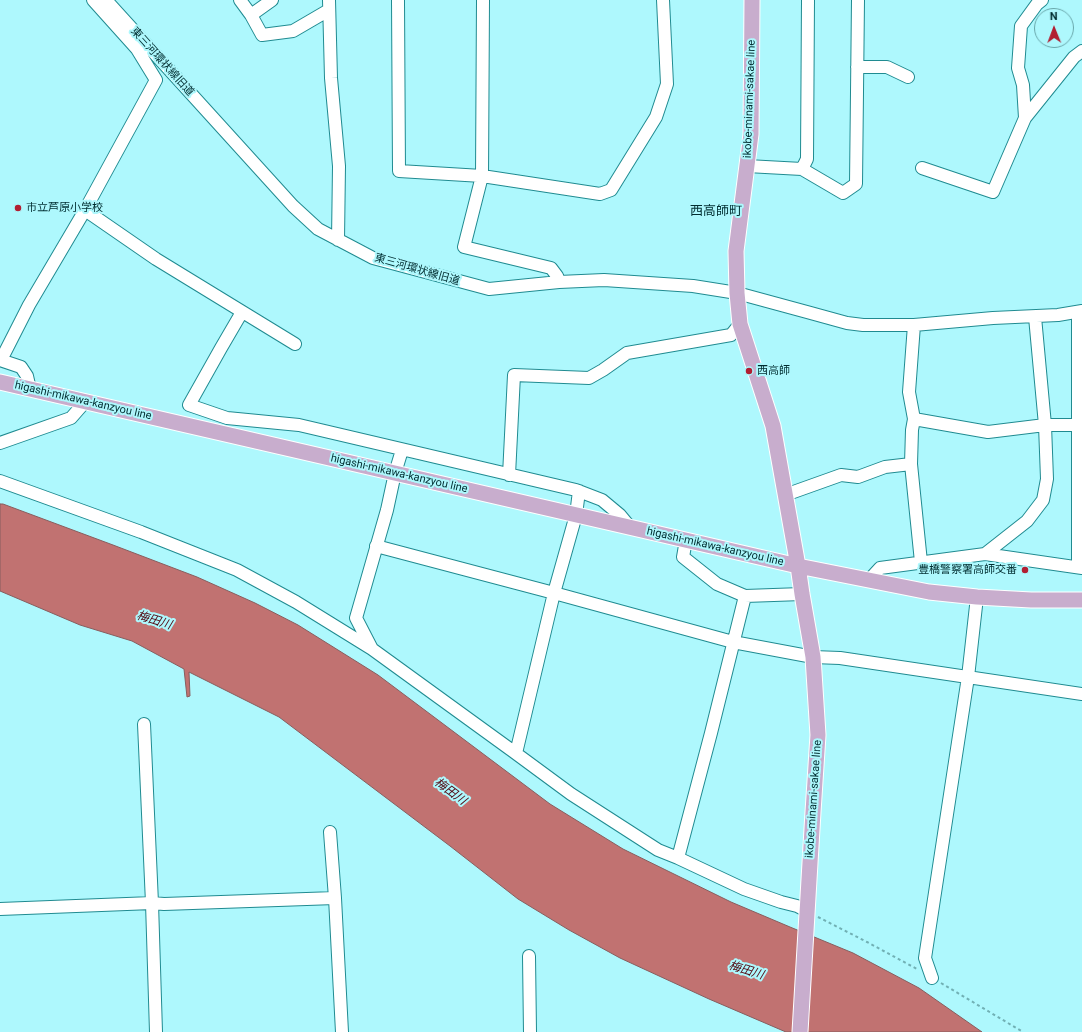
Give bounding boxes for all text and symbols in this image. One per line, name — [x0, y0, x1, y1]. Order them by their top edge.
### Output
north arrow — [1034, 8, 1074, 48]
text: N — [1050, 10, 1058, 23]
street label: 東三河環状線旧道 — [128, 25, 196, 99]
street label: ikobe-minami-sakae line — [741, 40, 759, 158]
place label: 市立芦原小学校 — [26, 201, 103, 215]
marker: 市立芦原小学校 — [13, 203, 23, 213]
district label: 西高師町 — [690, 204, 742, 220]
street label: 東三河環状線旧道 — [373, 252, 461, 288]
place label: 西高師 — [757, 364, 790, 378]
marker: 西高師 — [744, 366, 754, 376]
street label: higashi-mikawa-kanzyou line — [13, 379, 153, 423]
street label: higashi-mikawa-kanzyou line — [329, 452, 469, 496]
street label: higashi-mikawa-kanzyou line — [645, 525, 785, 569]
place label: 豊橋警察署高師交番 — [918, 563, 1017, 577]
marker: 豊橋警察署高師交番 — [1020, 565, 1030, 575]
water label: 梅田川 — [135, 609, 173, 633]
street label: ikobe-minami-sakae line — [803, 740, 825, 858]
water label: 梅田川 — [431, 776, 469, 808]
water label: 梅田川 — [727, 959, 765, 983]

